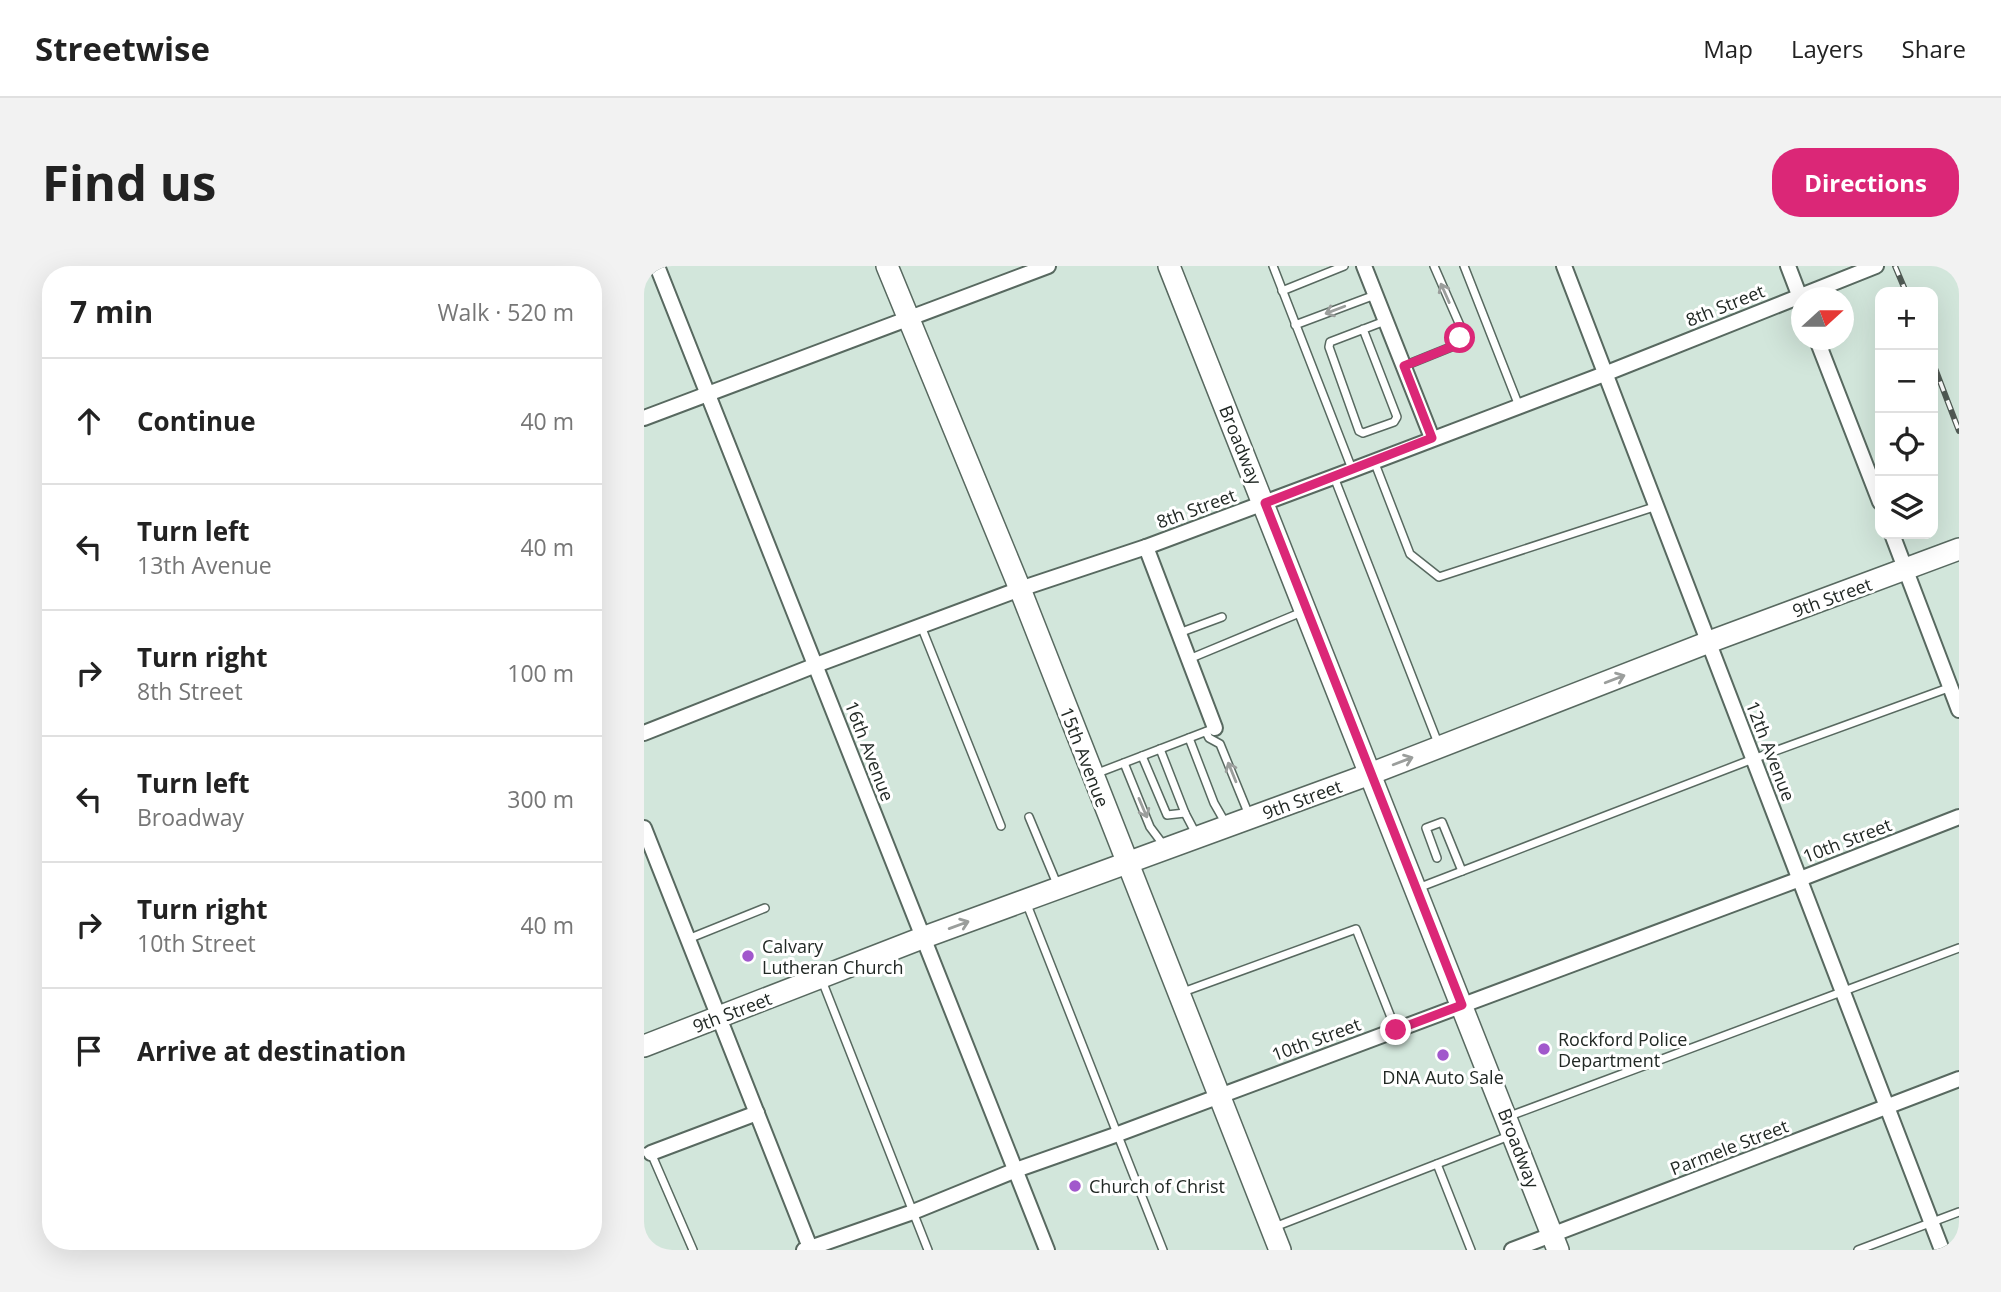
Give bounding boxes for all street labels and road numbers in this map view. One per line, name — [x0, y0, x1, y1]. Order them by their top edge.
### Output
street label: 8th Street — [1682, 278, 1768, 332]
street label: Broadway — [1214, 402, 1268, 489]
street label: 8th Street — [1153, 483, 1239, 533]
street label: 9th Street — [1789, 572, 1875, 622]
street label: 16th Avenue — [840, 698, 900, 804]
street label: 12th Avenue — [1741, 698, 1801, 804]
street label: 15th Avenue — [1055, 704, 1115, 810]
street label: 9th Street — [1259, 774, 1345, 824]
street label: 10th Street — [1799, 812, 1895, 868]
street label: 9th Street — [689, 986, 775, 1038]
street label: 10th Street — [1268, 1012, 1364, 1066]
street label: Broadway — [1493, 1105, 1546, 1192]
street label: Parmele Street — [1667, 1113, 1791, 1181]

